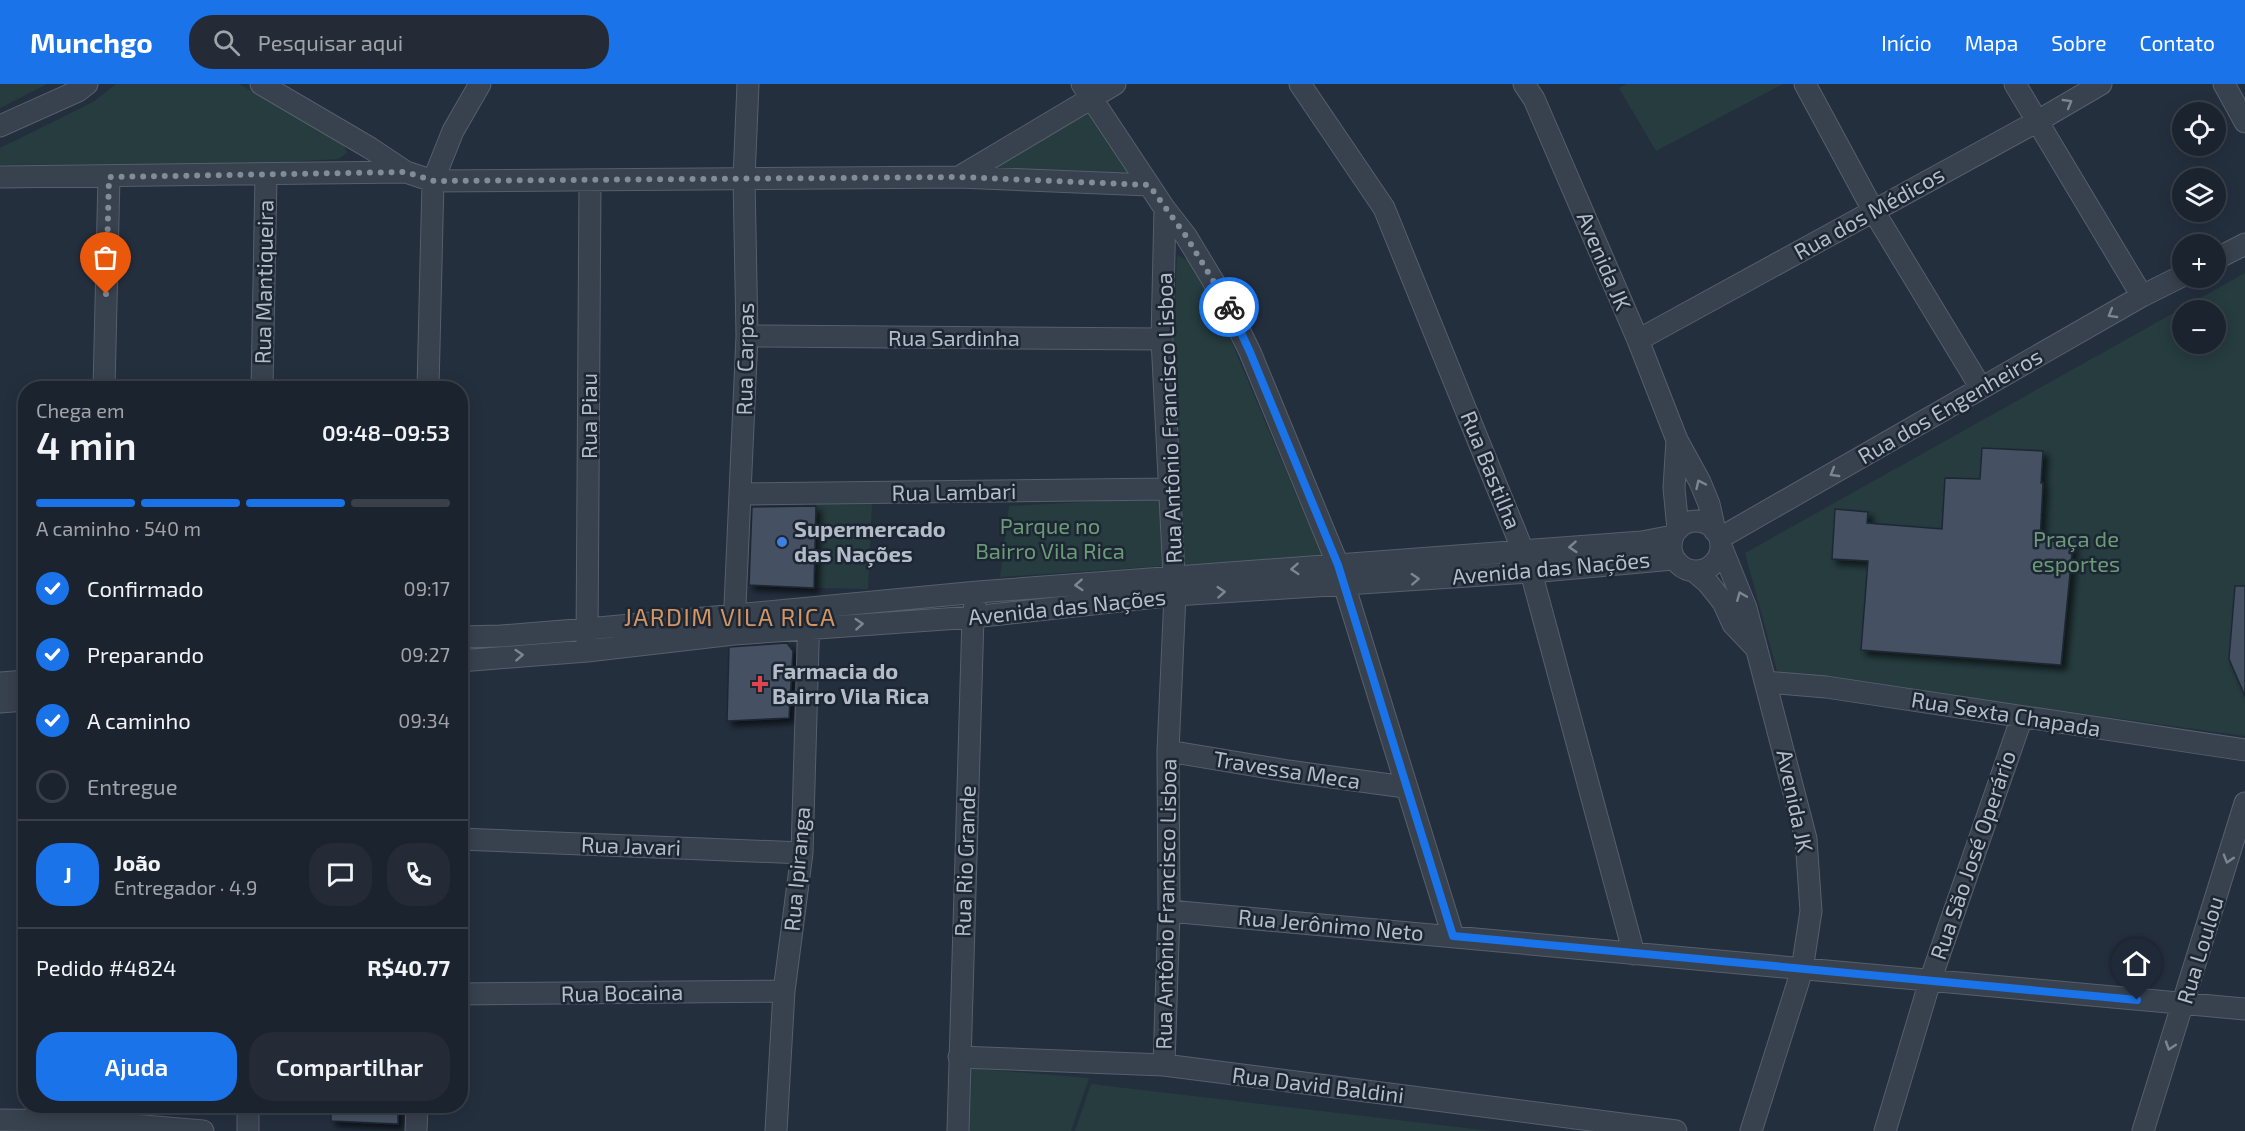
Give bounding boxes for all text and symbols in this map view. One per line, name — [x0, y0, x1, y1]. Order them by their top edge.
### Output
search box — [189, 15, 609, 69]
text: Munchgo — [30, 25, 153, 59]
icon: search — [210, 26, 243, 59]
text: Pesquisar aqui — [258, 29, 403, 55]
text: Início — [1881, 30, 1932, 55]
text: Mapa — [1965, 30, 2018, 55]
text: Sobre — [2051, 30, 2106, 55]
text: Contato — [2139, 30, 2215, 55]
one-way arrow — [2062, 99, 2072, 110]
map controls — [2172, 102, 2226, 354]
button: locate — [2172, 102, 2226, 156]
street label: Rua dos Médicos — [1789, 160, 1948, 264]
button: layers — [2172, 168, 2226, 222]
street label: Rua Mantiqueira — [249, 200, 277, 364]
street label: Avenida JK — [1573, 207, 1637, 314]
pin — [80, 232, 131, 294]
button: + — [2172, 234, 2226, 288]
icon: bag — [89, 241, 122, 274]
street label: Rua Antônio Francisco Lisboa — [1150, 272, 1186, 564]
courier — [1199, 277, 1259, 337]
icon: bike — [1213, 291, 1246, 324]
button: − — [2172, 300, 2226, 354]
street label: Rua Carpas — [730, 302, 758, 415]
one-way arrow — [2108, 306, 2119, 318]
street label: Rua Sardinha — [888, 324, 1020, 350]
street label: Rua dos Engenheiros — [1853, 342, 2046, 469]
street label: Rua Piau — [575, 373, 601, 459]
text: Chega em — [36, 398, 125, 422]
street label: Rua Bastilha — [1456, 407, 1527, 533]
text: 09:48–09:53 — [322, 419, 450, 445]
text: 4 min — [36, 421, 137, 468]
one-way arrow — [1830, 466, 1840, 477]
street label: Rua Lambari — [891, 477, 1017, 505]
one-way arrow — [1696, 479, 1708, 490]
park label: Parque no Bairro Vila Rica — [975, 512, 1125, 563]
place label: Supermercado das Nações — [794, 515, 946, 568]
text: A caminho · 540 m — [36, 516, 201, 540]
park label: Praça de esportes — [2032, 525, 2120, 576]
marker: Supermercado das Nações — [775, 535, 789, 549]
one-way arrow — [1568, 540, 1577, 553]
street label: Avenida das Nações — [1451, 545, 1651, 591]
one-way arrow — [1290, 562, 1299, 575]
icon: check — [36, 572, 69, 605]
one-way arrow — [1411, 572, 1420, 585]
text: Confirmado — [87, 575, 203, 601]
text: 09:17 — [404, 576, 450, 600]
one-way arrow — [1075, 578, 1084, 591]
street label: Avenida das Nações — [967, 583, 1167, 631]
one-way arrow — [1216, 586, 1225, 599]
one-way arrow — [1736, 591, 1748, 602]
district label: JARDIM VILA RICA — [624, 602, 836, 631]
one-way arrow — [855, 618, 864, 631]
icon: check — [36, 638, 69, 671]
text: Preparando — [87, 641, 204, 667]
text: 09:27 — [400, 642, 450, 666]
one-way arrow — [514, 649, 523, 662]
place label: Farmacia do Bairro Vila Rica — [772, 657, 929, 708]
marker: Farmacia do Bairro Vila Rica — [753, 677, 767, 691]
street label: Rua Sexta Chapada — [1910, 685, 2103, 741]
icon: check — [36, 704, 69, 737]
text: A caminho — [87, 707, 191, 733]
text: 09:34 — [398, 708, 450, 732]
street label: Travessa Meca — [1212, 745, 1362, 793]
street label: Avenida JK — [1772, 747, 1820, 855]
street label: Rua São José Operário — [1924, 747, 2020, 963]
street label: Rua Antônio Francisco Lisboa — [1149, 758, 1181, 1050]
text: Entregue — [87, 773, 177, 799]
street label: Rua Rio Grande — [948, 785, 980, 937]
street label: Rua Ipiranga — [778, 806, 814, 932]
street label: Rua Javari — [581, 830, 682, 860]
button: chat — [309, 843, 372, 906]
button: phone — [387, 843, 450, 906]
text: João — [114, 849, 161, 875]
one-way arrow — [2223, 853, 2235, 864]
text: J — [63, 861, 72, 887]
text: Entregador · 4.9 — [114, 875, 257, 899]
street label: Rua Loulou — [2170, 893, 2228, 1007]
street label: Rua Jerônimo Neto — [1237, 903, 1425, 945]
pin — [2111, 938, 2162, 1000]
icon: home — [2120, 947, 2153, 980]
text: Pedido #4824 — [36, 954, 177, 980]
text: R$40.77 — [367, 954, 450, 980]
street label: Rua Bocaina — [561, 978, 683, 1006]
button: Ajuda — [36, 1032, 237, 1101]
button: Compartilhar — [249, 1032, 450, 1101]
one-way arrow — [2165, 1040, 2177, 1051]
street label: Rua David Baldini — [1231, 1061, 1406, 1107]

